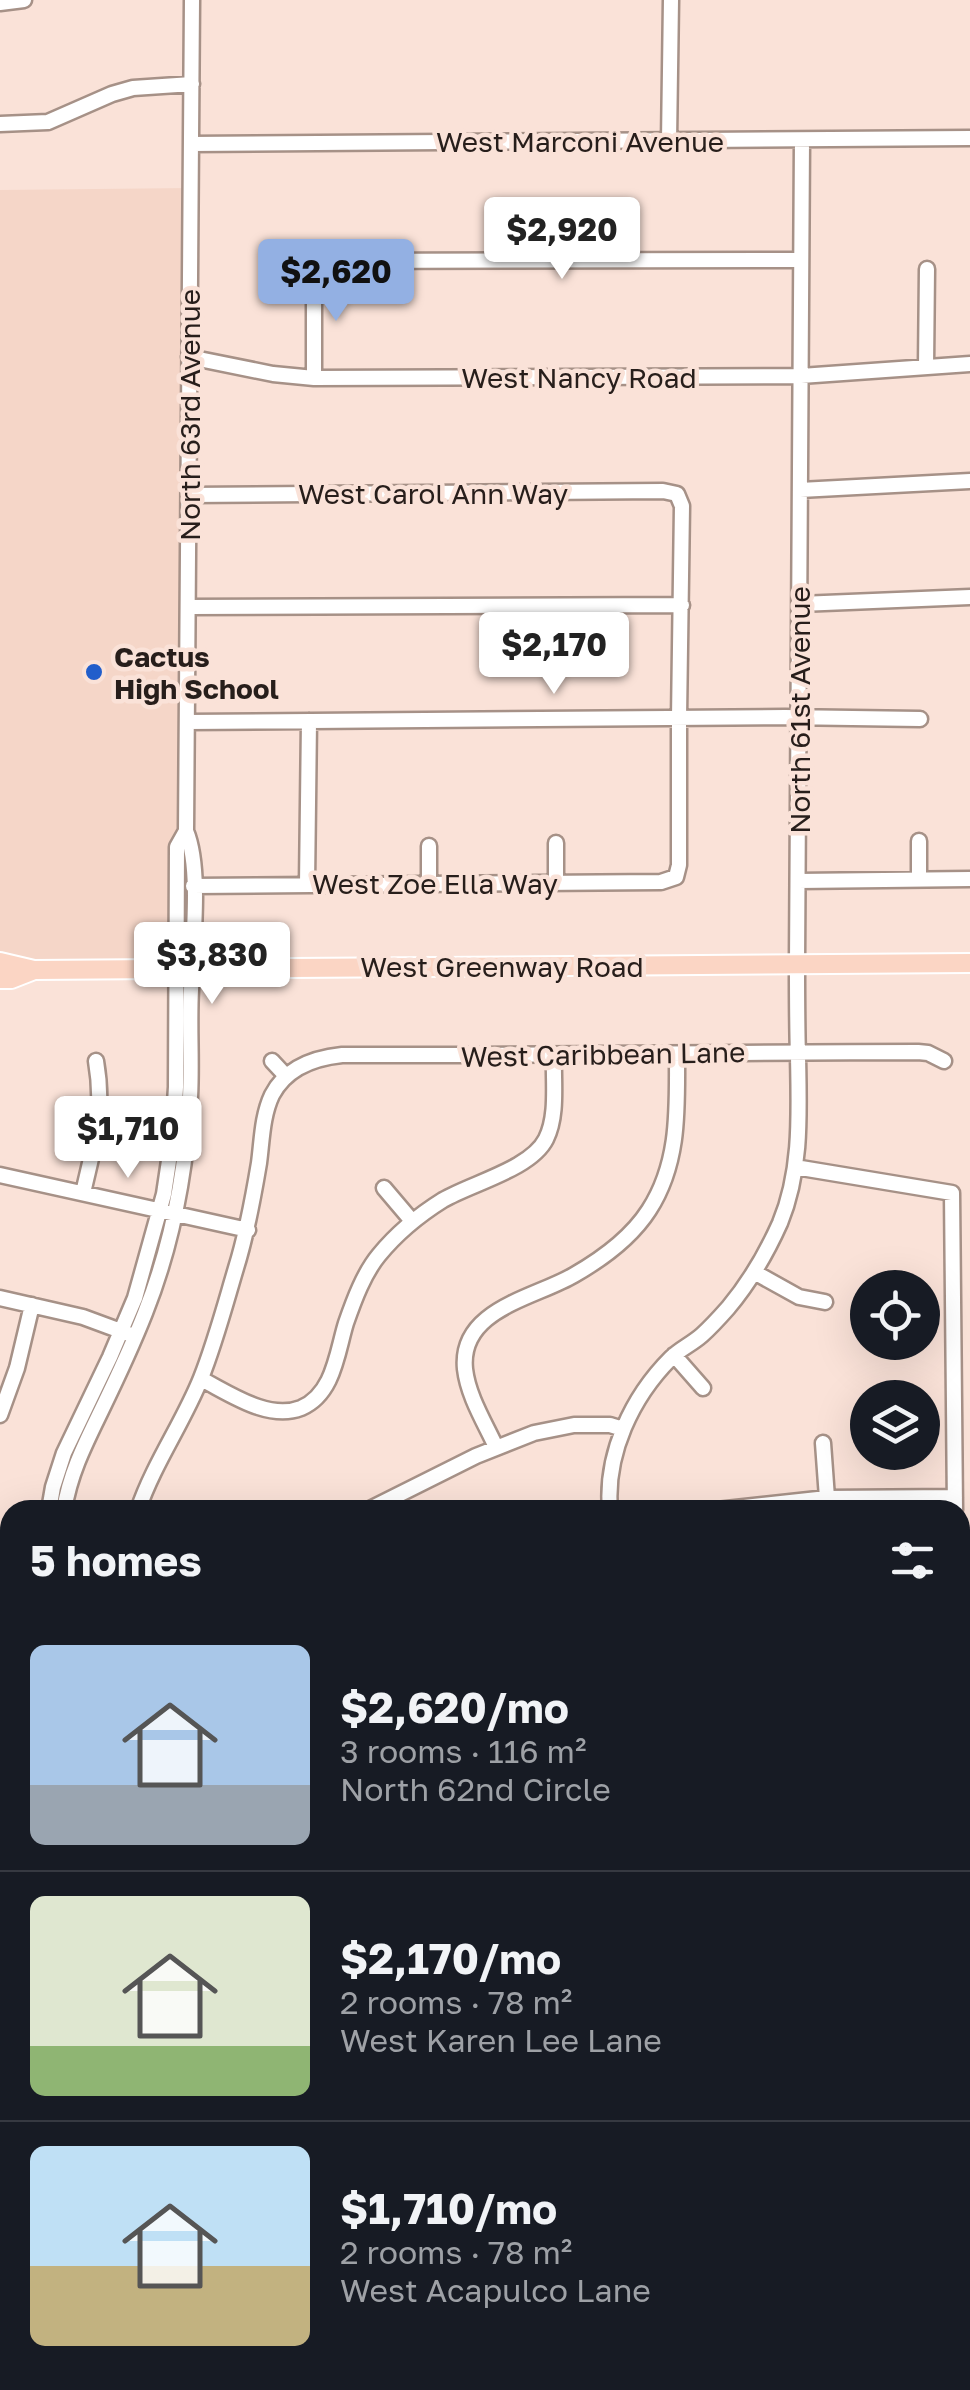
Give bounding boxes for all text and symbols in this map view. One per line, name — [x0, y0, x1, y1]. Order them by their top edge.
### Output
street label: West Marconi Avenue — [436, 125, 724, 158]
pin: $2,920 — [481, 197, 643, 282]
text: $2,920 — [506, 210, 618, 248]
pin: $2,620 — [255, 239, 417, 324]
text: $2,620 — [280, 252, 392, 290]
street label: North 63rd Avenue — [173, 289, 206, 541]
street label: West Nancy Road — [461, 361, 697, 394]
street label: West Carol Ann Way — [298, 477, 568, 510]
street label: North 61st Avenue — [783, 586, 816, 834]
pin: $2,170 — [473, 612, 635, 697]
text: $2,170 — [501, 625, 607, 663]
place label: Cactus High School — [114, 640, 279, 705]
marker: Cactus High School — [83, 661, 105, 683]
street label: West Zoe Ella Way — [312, 867, 558, 900]
pin: $3,830 — [131, 922, 293, 1007]
text: $3,830 — [156, 935, 268, 973]
street label: West Greenway Road — [360, 950, 644, 983]
street label: West Caribbean Lane — [460, 1035, 746, 1073]
pin: $1,710 — [47, 1096, 209, 1181]
text: $1,710 — [77, 1109, 179, 1147]
map controls — [850, 1270, 940, 1470]
button: locate — [850, 1270, 940, 1360]
button: layers — [850, 1380, 940, 1470]
icon: filters — [885, 1533, 940, 1588]
text: 5 homes — [30, 1535, 202, 1585]
text: $2,620/mo — [340, 1682, 569, 1732]
icon: home — [110, 1685, 230, 1805]
text: 3 rooms · 116 m² — [340, 1732, 586, 1770]
text: North 62nd Circle — [340, 1770, 611, 1808]
text: $2,170/mo — [340, 1933, 561, 1983]
icon: home — [110, 1936, 230, 2056]
text: 2 rooms · 78 m² — [340, 1983, 572, 2021]
text: West Karen Lee Lane — [340, 2021, 662, 2059]
text: $1,710/mo — [340, 2183, 557, 2233]
icon: home — [110, 2186, 230, 2306]
text: 2 rooms · 78 m² — [340, 2233, 572, 2271]
text: West Acapulco Lane — [340, 2271, 651, 2309]

